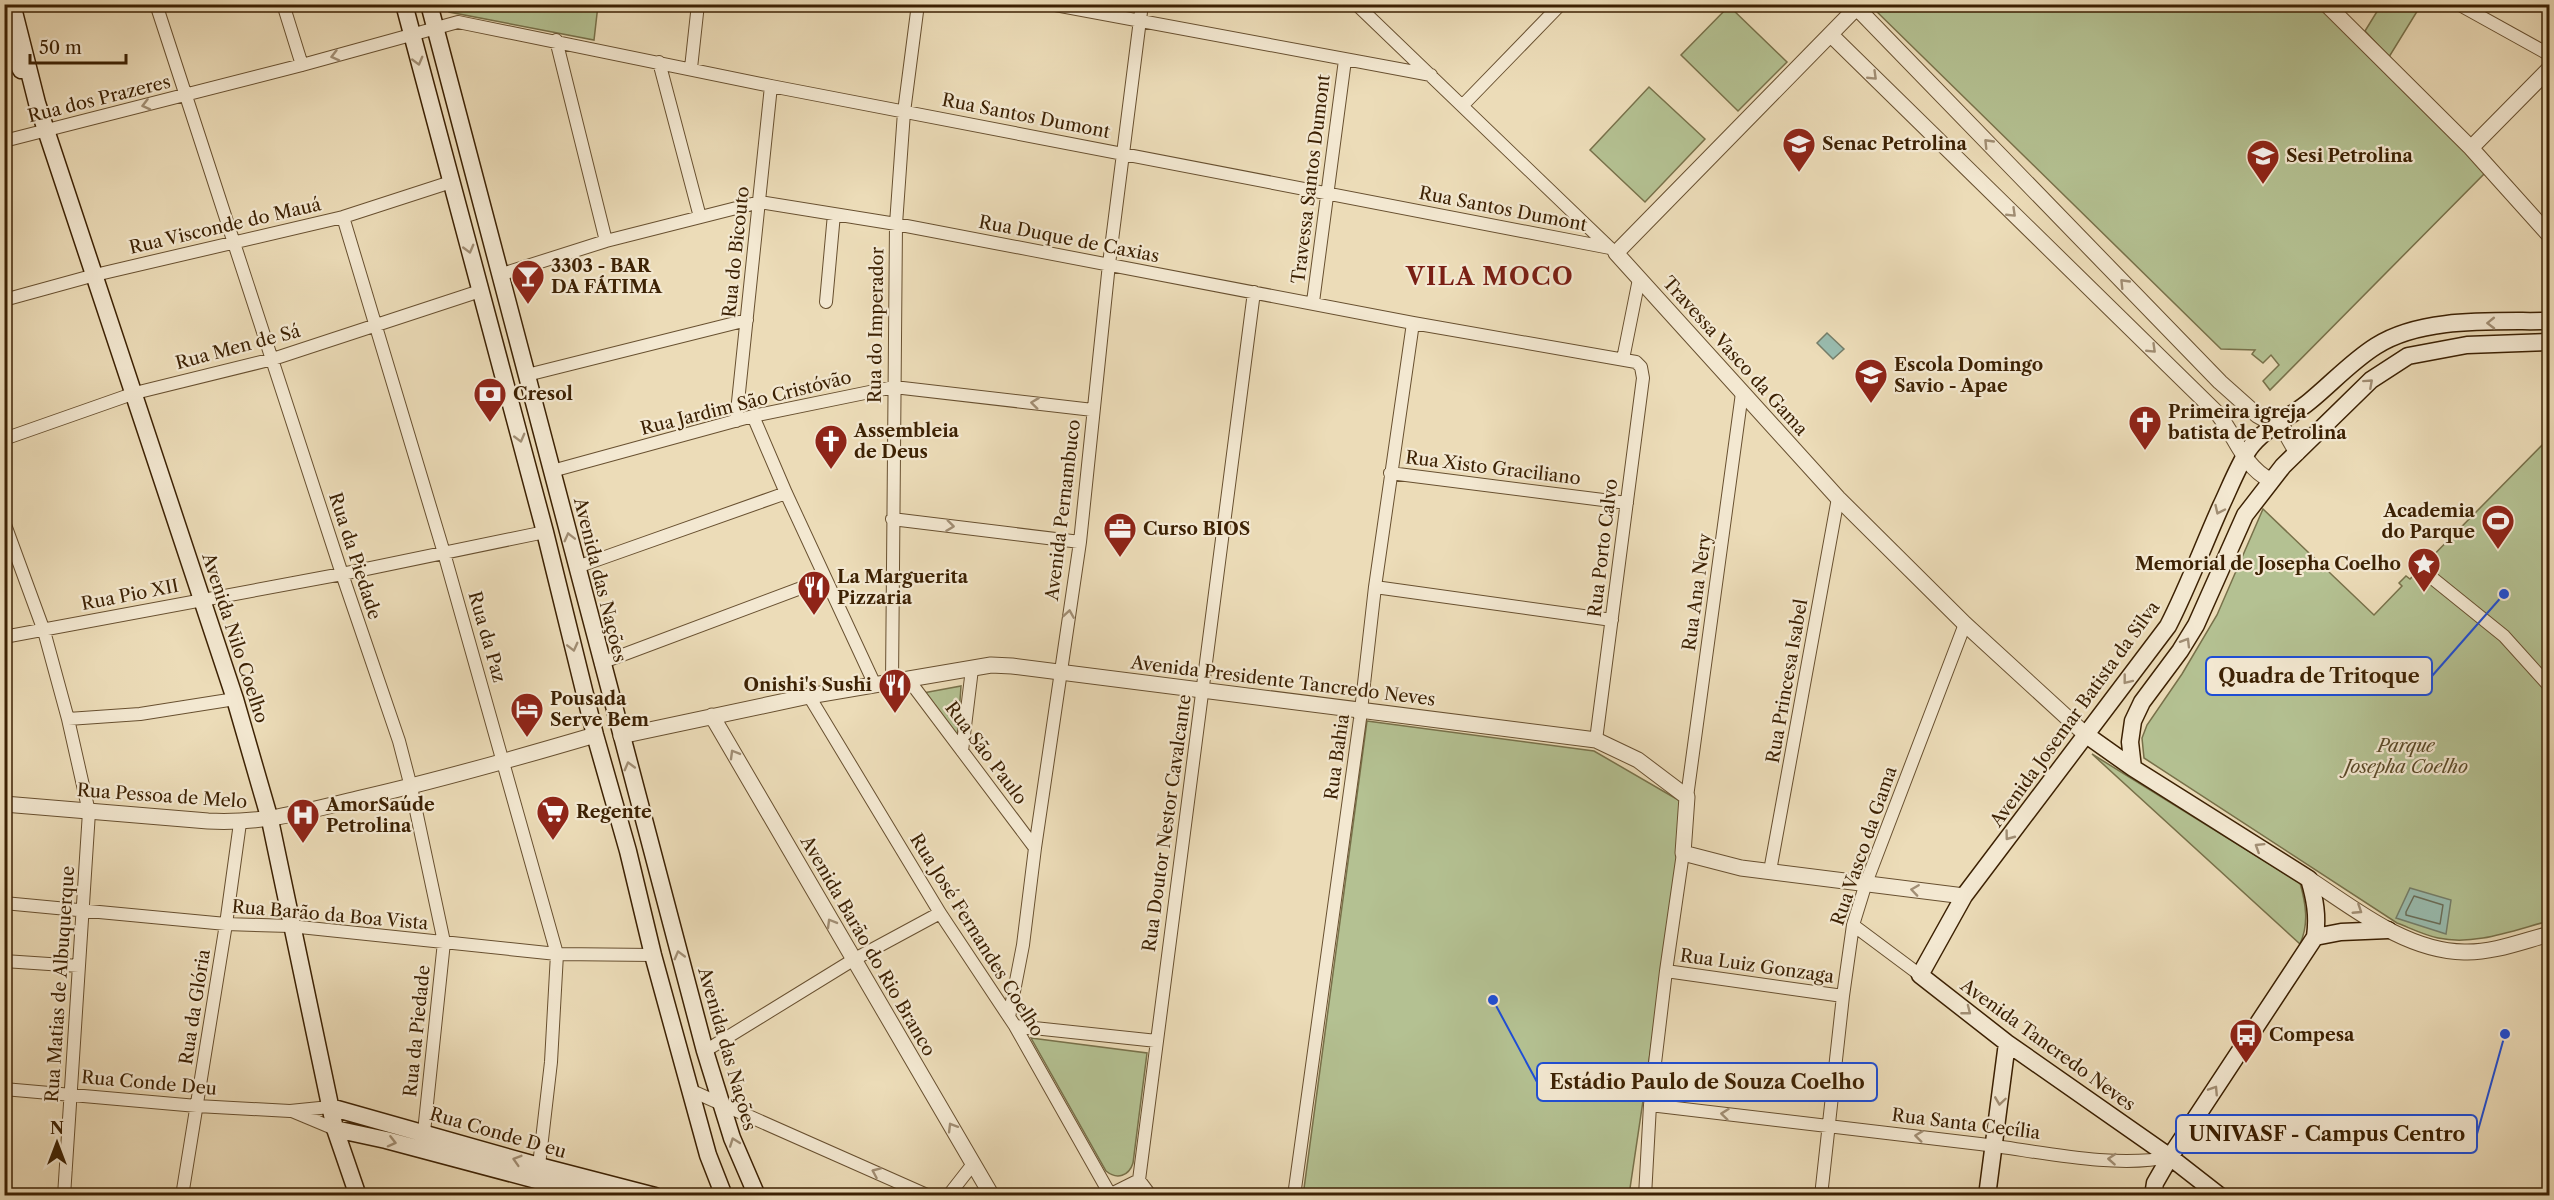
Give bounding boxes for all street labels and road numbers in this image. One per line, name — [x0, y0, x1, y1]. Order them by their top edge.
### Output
street label: Rua dos Prazeres — [25, 71, 173, 127]
street label: Travessa Santos Dumont — [1287, 73, 1335, 285]
street label: Rua Santos Dumont — [940, 89, 1113, 143]
street label: Rua Santos Dumont — [1417, 182, 1590, 236]
street label: Rua do Bicouto — [718, 185, 754, 319]
street label: Rua Visconde do Mauá — [127, 193, 324, 259]
street label: Rua Duque de Caxias — [977, 211, 1161, 267]
street label: Rua do Imperador — [864, 246, 888, 403]
street label: Travessa Vasco da Gama — [1658, 272, 1813, 440]
street label: Rua Men de Sá — [173, 320, 303, 374]
street label: Rua Jardim São Cristóvão — [638, 366, 854, 440]
street label: Avenida Pernambuco — [1041, 418, 1085, 603]
street label: Rua Xisto Graciliano — [1404, 446, 1582, 490]
street label: Rua Porto Calvo — [1584, 477, 1622, 619]
street label: Rua da Piedade — [324, 490, 386, 622]
street label: Avenida das Nações — [569, 494, 631, 665]
street label: Rua Ana Nery — [1678, 531, 1716, 652]
street label: Avenida Nilo Coelho — [197, 549, 273, 726]
street label: Rua Pio XII — [79, 575, 181, 615]
street label: Rua da Paz — [464, 589, 510, 685]
street label: Avenida Josemar Batista da Silva — [1985, 596, 2165, 832]
street label: Rua Princesa Isabel — [1762, 597, 1812, 765]
street label: Avenida Presidente Tancredo Neves — [1129, 651, 1436, 711]
street label: Rua Doutor Nestor Cavalcante — [1138, 693, 1196, 953]
street label: Rua São Paulo — [940, 697, 1032, 809]
street label: Rua Bahia — [1320, 712, 1354, 801]
street label: Rua Vasco da Gama — [1826, 763, 1902, 928]
street label: Rua Pessoa de Melo — [76, 779, 248, 813]
street label: Rua José Fernandes Coelho — [905, 829, 1049, 1041]
street label: Avenida Barão do Rio Branco — [795, 831, 940, 1060]
street label: Rua Matias de Albuquerque — [41, 865, 79, 1103]
street label: Rua Barão da Boa Vista — [231, 895, 430, 935]
street label: Rua Luiz Gonzaga — [1679, 944, 1836, 988]
street label: Rua da Glória — [175, 947, 215, 1066]
street label: Rua da Piedade — [399, 964, 435, 1098]
street label: Avenida das Nações — [693, 964, 761, 1133]
street label: Avenida Tancredo Neves — [1956, 974, 2140, 1116]
street label: Rua Conde Deu — [80, 1066, 218, 1100]
street label: Rua Conde D eu — [427, 1103, 569, 1163]
street label: Rua Santa Cecília — [1890, 1104, 2042, 1144]

